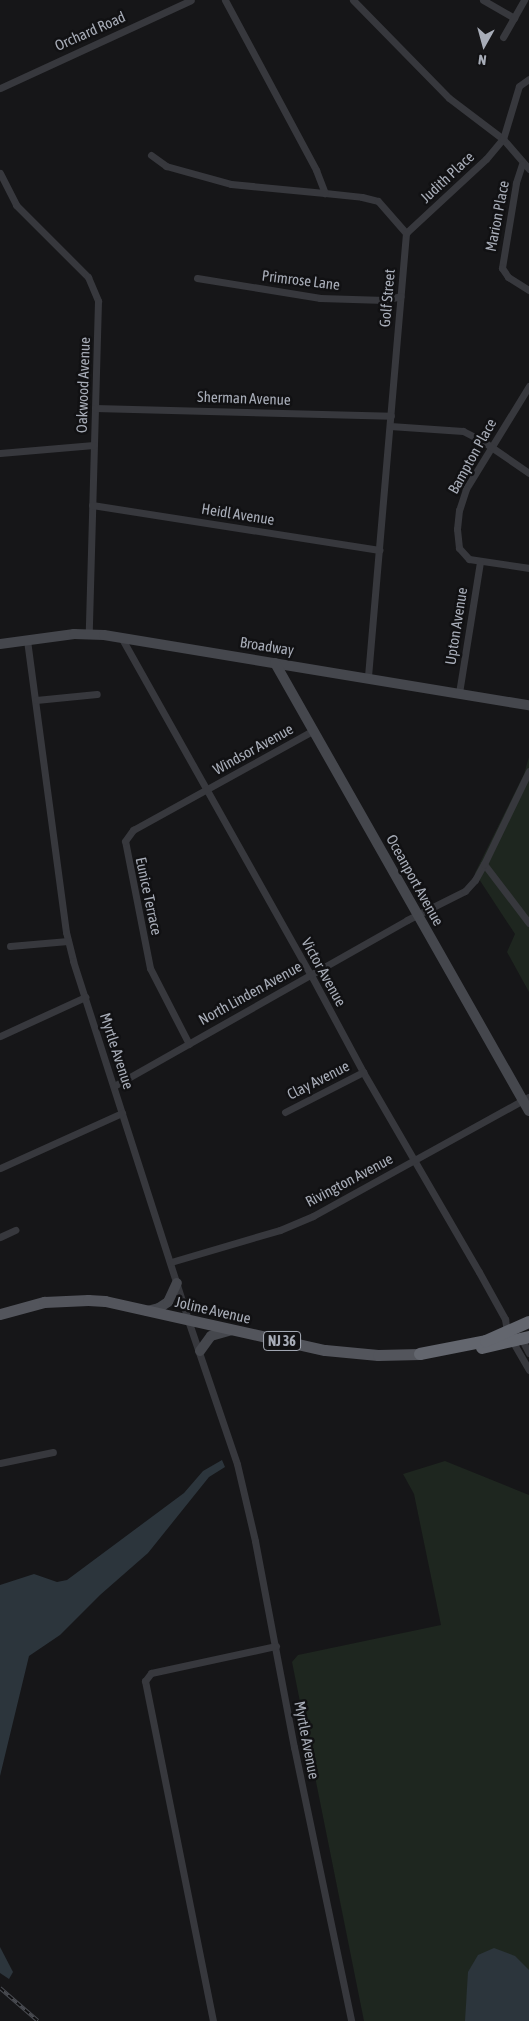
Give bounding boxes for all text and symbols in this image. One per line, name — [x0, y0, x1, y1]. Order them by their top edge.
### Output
street label: Orchard Road — [52, 7, 128, 55]
north arrow — [459, 20, 509, 70]
text: N — [477, 51, 487, 68]
street label: Judith Place — [416, 148, 478, 206]
street label: Marion Place — [481, 179, 513, 253]
street label: Primrose Lane — [261, 266, 341, 294]
street label: Golf Street — [376, 268, 398, 328]
street label: Oakwood Avenue — [72, 337, 94, 433]
street label: Sherman Avenue — [197, 387, 291, 409]
street label: Bampton Place — [444, 415, 500, 497]
street label: Heidl Avenue — [200, 499, 276, 529]
street label: Upton Avenue — [441, 586, 471, 666]
street label: Broadway — [239, 633, 295, 659]
street label: Windsor Avenue — [210, 720, 296, 778]
street label: Oceanport Avenue — [382, 831, 448, 929]
street label: Eunice Terrace — [132, 855, 166, 937]
street label: Victor Avenue — [298, 935, 350, 1009]
street label: North Linden Avenue — [195, 957, 305, 1029]
street label: Myrtle Avenue — [96, 1011, 138, 1091]
street label: Clay Avenue — [284, 1057, 352, 1103]
street label: Rivington Avenue — [302, 1149, 396, 1211]
street label: Joline Avenue — [173, 1293, 253, 1327]
road number: NJ 36 — [262, 1330, 302, 1352]
street label: Myrtle Avenue — [291, 1699, 323, 1781]

